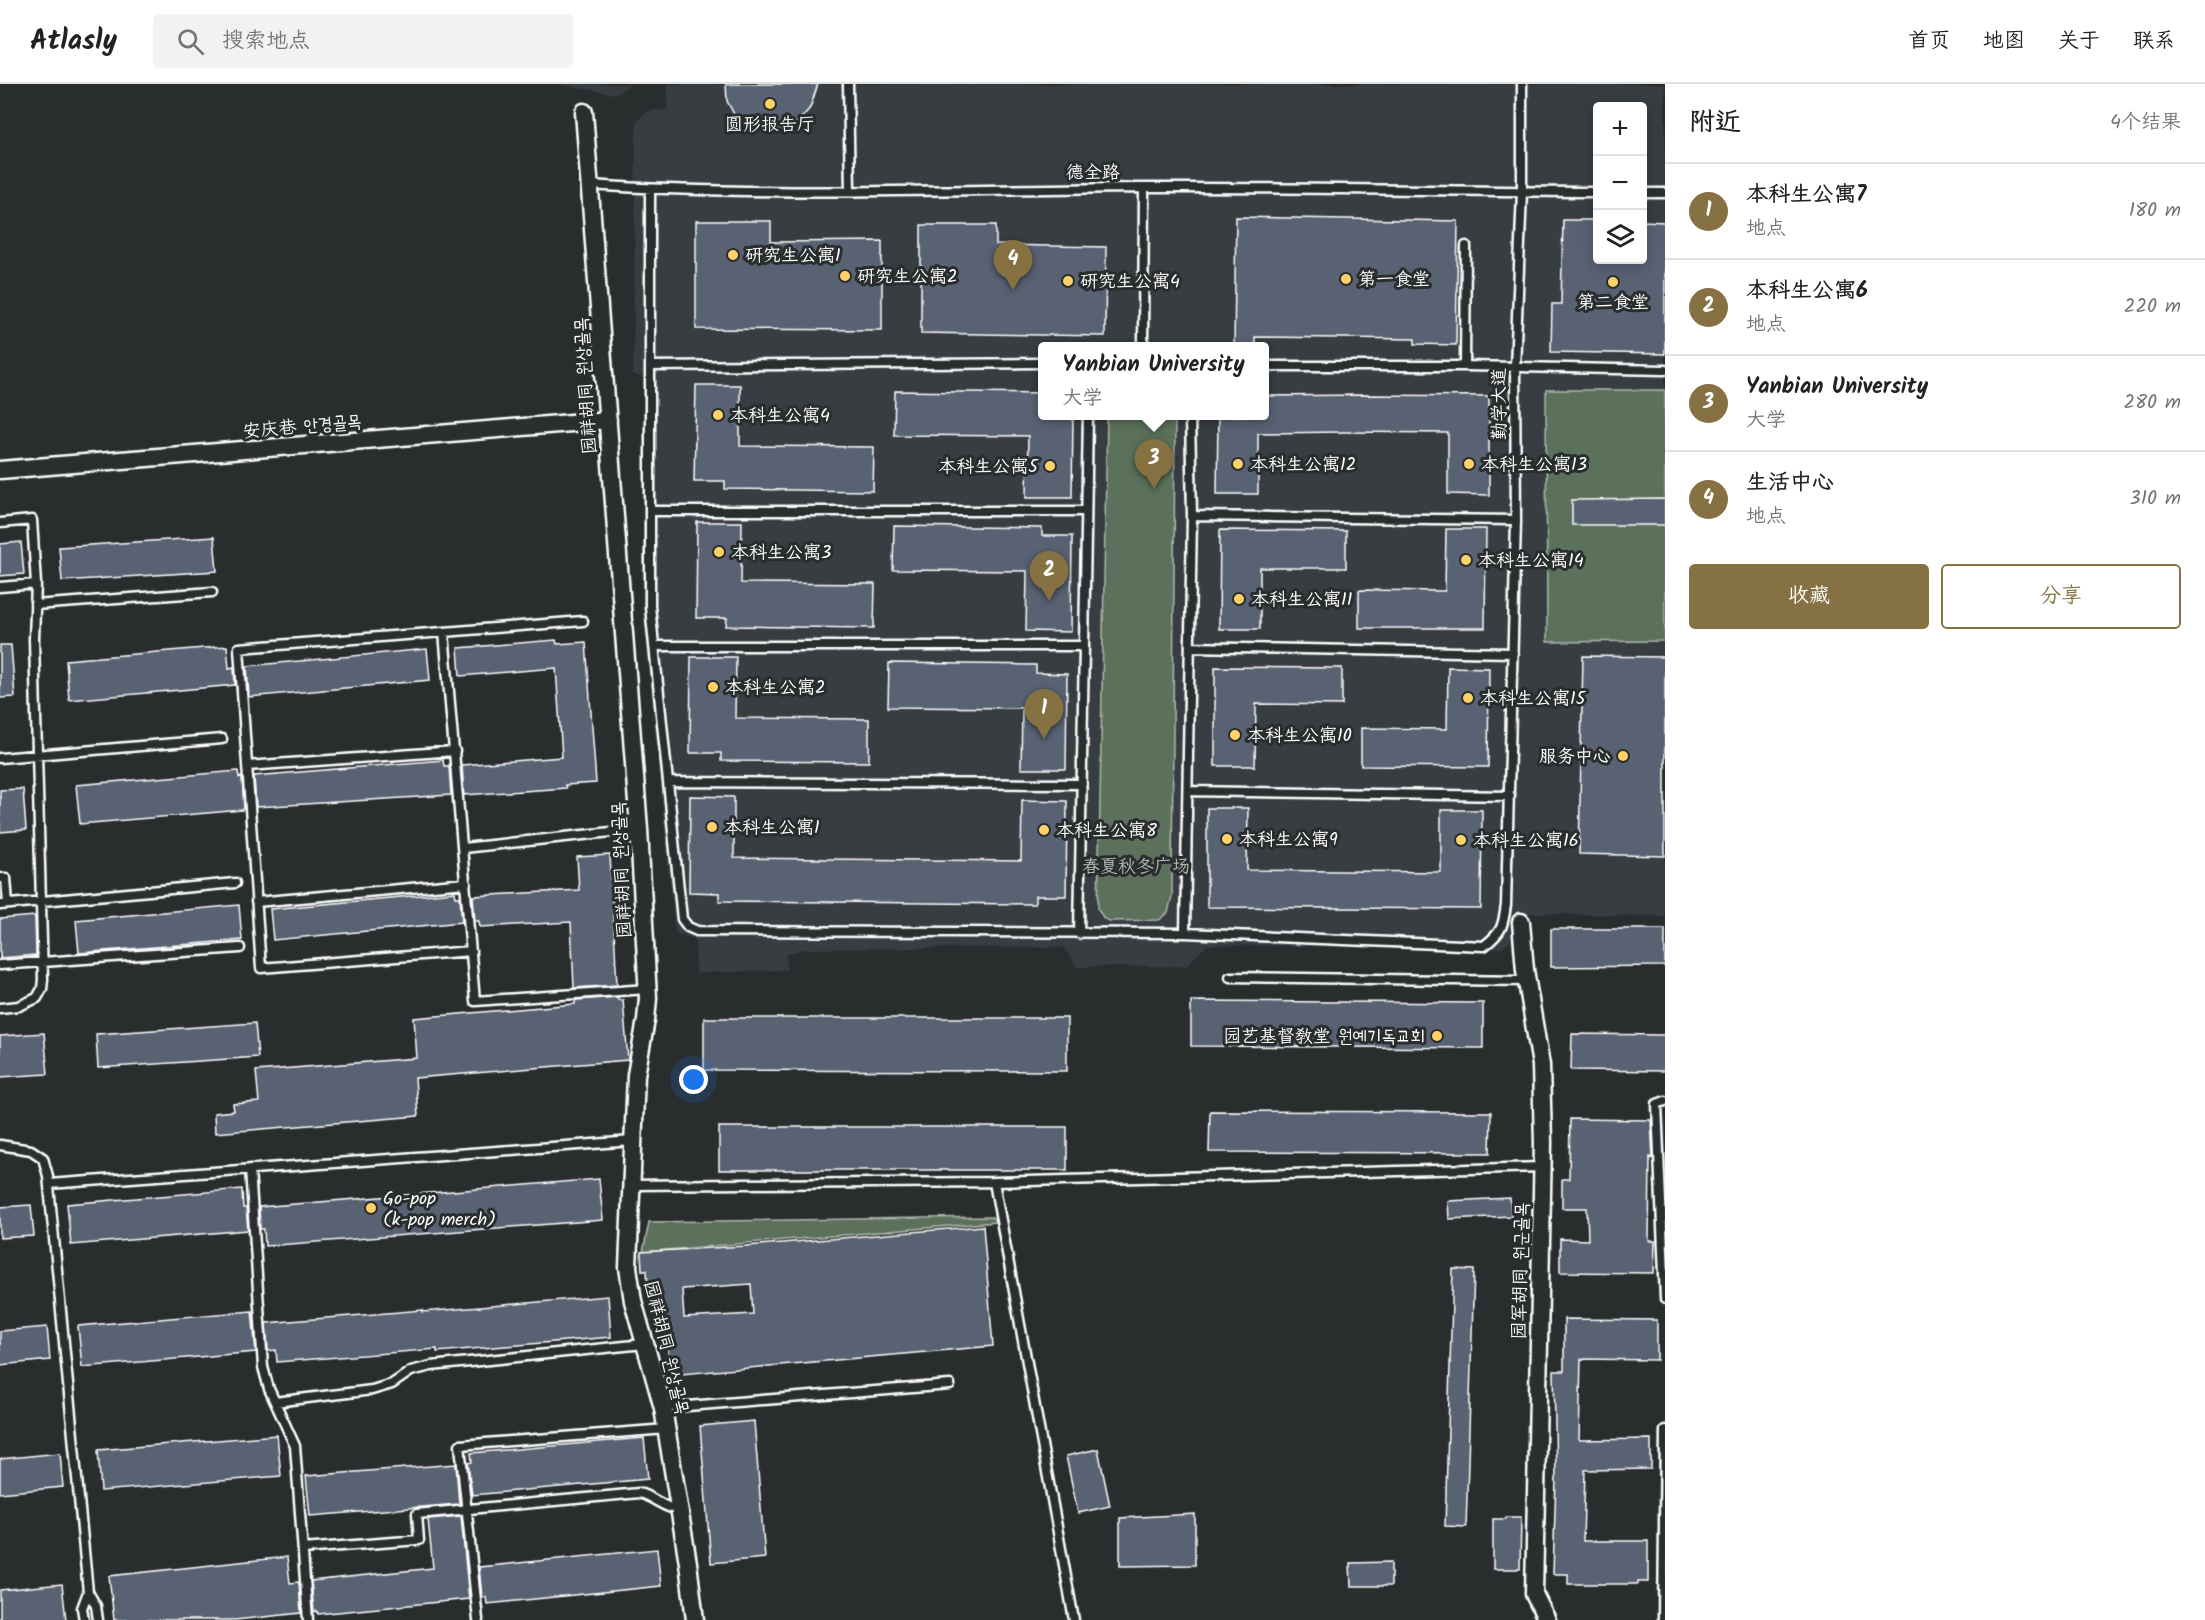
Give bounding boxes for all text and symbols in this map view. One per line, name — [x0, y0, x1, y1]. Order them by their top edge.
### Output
search box — [153, 14, 573, 68]
text: Atlasly — [30, 19, 117, 64]
text: 搜索地点 — [222, 24, 310, 59]
icon: search — [174, 25, 207, 58]
text: 首页 — [1908, 25, 1950, 58]
text: 地图 — [1983, 25, 2025, 58]
text: 关于 — [2058, 25, 2100, 58]
text: 联系 — [2133, 25, 2175, 58]
marker: 圆形报告厅 — [763, 97, 777, 111]
map controls — [1593, 102, 1647, 264]
button: + — [1593, 102, 1647, 156]
text: 附近 — [1689, 102, 1741, 144]
text: 4个结果 — [2110, 107, 2181, 139]
place label: 圆形报告厅 — [725, 111, 815, 140]
button: − — [1593, 156, 1647, 210]
street label: 德全路 — [1066, 159, 1120, 188]
text: 本科生公寓7 — [1746, 178, 1866, 213]
text: 1 — [1705, 195, 1712, 227]
text: 180 m — [2129, 195, 2181, 227]
button: layers — [1593, 210, 1647, 264]
text: 地点 — [1746, 213, 1786, 245]
pin: 4 — [994, 240, 1032, 290]
place label: 研究生公寓1 — [745, 242, 841, 271]
marker: 研究生公寓1 — [726, 248, 740, 262]
place label: 研究生公寓2 — [857, 263, 957, 292]
place label: 第一食堂 — [1358, 266, 1430, 295]
place label: 研究生公寓4 — [1080, 268, 1180, 297]
marker: 研究生公寓2 — [838, 269, 852, 283]
marker: 第一食堂 — [1339, 272, 1353, 286]
marker: 研究生公寓4 — [1061, 274, 1075, 288]
text: 本科生公寓6 — [1746, 274, 1868, 309]
marker: 第二食堂 — [1606, 275, 1620, 289]
place label: 第二食堂 — [1577, 289, 1649, 318]
text: 2 — [1703, 291, 1714, 323]
text: 220 m — [2124, 291, 2181, 323]
text: 地点 — [1746, 309, 1786, 341]
street label: 园祥胡同 원상골목 — [567, 316, 606, 455]
popup — [1038, 342, 1269, 420]
text: Yanbian University — [1062, 348, 1245, 383]
street label: 勤学大道 — [1486, 368, 1515, 440]
text: Yanbian University — [1746, 370, 1928, 405]
text: 大学 — [1062, 383, 1102, 415]
text: 3 — [1703, 387, 1714, 419]
text: 280 m — [2123, 387, 2181, 419]
place label: 本科生公寓4 — [730, 402, 830, 431]
text: 大学 — [1746, 405, 1786, 437]
street label: 安庆巷 안경골목 — [242, 408, 363, 447]
marker: 本科生公寓4 — [711, 408, 725, 422]
pin: 3 — [1134, 440, 1174, 489]
place label: 本科生公寓12 — [1250, 451, 1356, 480]
place label: 本科生公寓13 — [1481, 451, 1587, 480]
place label: 本科生公寓5 — [938, 453, 1039, 482]
marker: 本科生公寓12 — [1231, 457, 1245, 471]
marker: 本科生公寓13 — [1462, 457, 1476, 471]
marker: 本科生公寓5 — [1043, 459, 1057, 473]
text: 生活中心 — [1746, 466, 1834, 501]
text: 4 — [1703, 483, 1714, 515]
text: 310 m — [2129, 483, 2181, 515]
text: 地点 — [1746, 501, 1786, 533]
place label: 本科生公寓3 — [731, 539, 831, 568]
marker: 本科生公寓3 — [712, 545, 726, 559]
place label: 本科生公寓14 — [1478, 547, 1584, 576]
pin: 2 — [1030, 552, 1068, 601]
marker: 本科生公寓14 — [1459, 553, 1473, 567]
button: 收藏 — [1689, 564, 1929, 629]
button: 分享 — [1941, 564, 2181, 629]
place label: 本科生公寓11 — [1251, 586, 1352, 615]
marker: 本科生公寓11 — [1232, 592, 1246, 606]
place label: 本科生公寓2 — [725, 674, 825, 703]
marker: 本科生公寓2 — [706, 680, 720, 694]
place label: 本科生公寓15 — [1480, 685, 1587, 714]
pin: 1 — [1024, 690, 1064, 739]
marker: 本科生公寓15 — [1461, 691, 1475, 705]
place label: 本科生公寓10 — [1247, 722, 1352, 751]
marker: 本科生公寓10 — [1228, 728, 1242, 742]
place label: 服务中心 — [1539, 743, 1611, 772]
marker: 服务中心 — [1616, 749, 1630, 763]
street label: 园祥胡同 원상골목 — [604, 801, 641, 939]
place label: 本科生公寓1 — [724, 814, 820, 843]
place label: 本科生公寓8 — [1056, 817, 1157, 846]
marker: 本科生公寓1 — [705, 820, 719, 834]
marker: 本科生公寓8 — [1037, 823, 1051, 837]
place label: 本科生公寓9 — [1239, 826, 1338, 855]
place label: 本科生公寓16 — [1473, 827, 1579, 856]
marker: 本科生公寓9 — [1220, 832, 1234, 846]
marker: 本科生公寓16 — [1454, 833, 1468, 847]
park label: 春夏秋冬广场 — [1082, 853, 1190, 882]
place label: 园艺基督教堂 원예기독교회 — [1223, 1023, 1425, 1052]
marker: 园艺基督教堂 원예기독교회 — [1430, 1029, 1444, 1043]
your location — [679, 1065, 708, 1094]
place label: Go-pop (k-pop merch) — [383, 1185, 496, 1235]
marker: Go-pop (k-pop merch) — [364, 1201, 378, 1215]
street label: 园军胡同 원군골목 — [1506, 1202, 1537, 1340]
street label: 园祥胡同 원상골목 — [635, 1277, 696, 1417]

